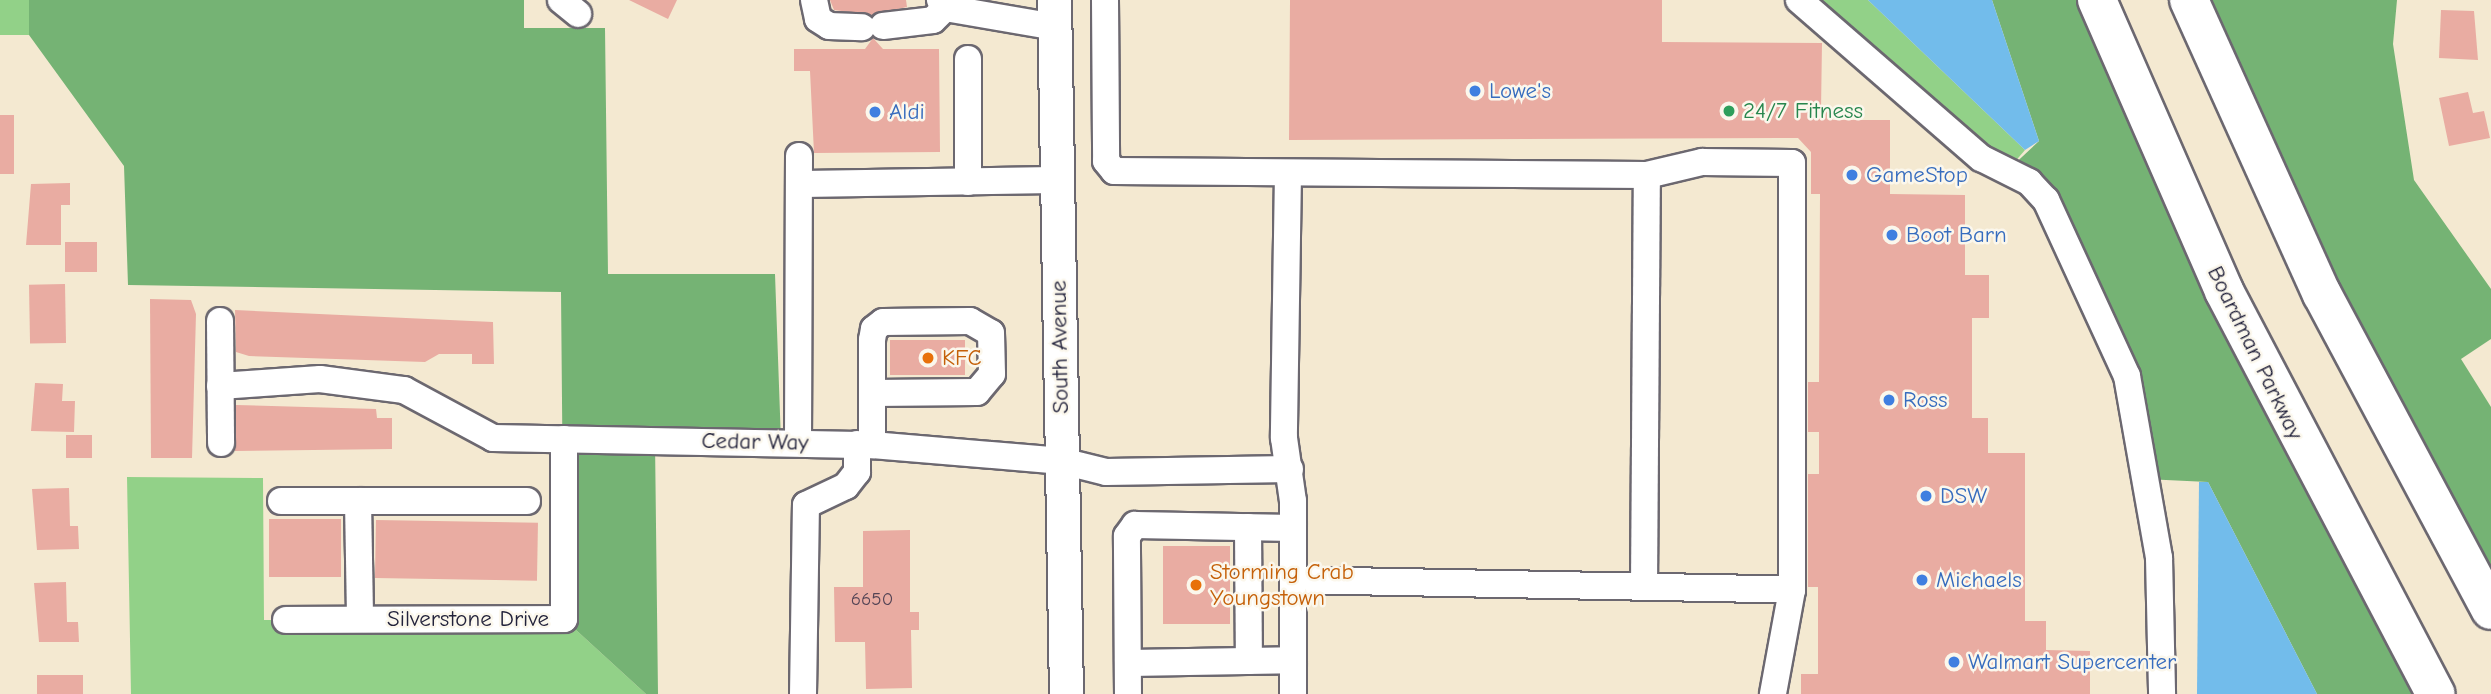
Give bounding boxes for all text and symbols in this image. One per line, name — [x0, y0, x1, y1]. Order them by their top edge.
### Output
place label: Lowe's — [1489, 77, 1551, 105]
marker: Lowe's — [1467, 83, 1483, 99]
place label: 24/7 Fitness — [1743, 97, 1863, 125]
place label: Aldi — [889, 98, 925, 126]
marker: 24/7 Fitness — [1721, 103, 1737, 119]
marker: Aldi — [867, 104, 883, 120]
place label: GameStop — [1866, 161, 1968, 189]
marker: GameStop — [1844, 167, 1860, 183]
place label: Boot Barn — [1906, 221, 2007, 249]
marker: Boot Barn — [1884, 227, 1900, 243]
street label: Boardman Parkway — [2201, 262, 2309, 444]
street label: South Avenue — [1045, 280, 1075, 414]
place label: KFC — [942, 344, 982, 372]
marker: KFC — [920, 350, 936, 366]
place label: Ross — [1903, 386, 1948, 414]
marker: Ross — [1881, 392, 1897, 408]
street label: Cedar Way — [701, 427, 809, 457]
place label: DSW — [1940, 482, 1987, 510]
marker: DSW — [1918, 488, 1934, 504]
place label: Storming Crab Youngstown — [1210, 558, 1354, 612]
place label: Michaels — [1936, 566, 2022, 594]
marker: Michaels — [1914, 572, 1930, 588]
marker: Storming Crab Youngstown — [1188, 577, 1204, 593]
house number: 6650 — [851, 589, 893, 611]
street label: Silverstone Drive — [387, 605, 549, 633]
place label: Walmart Supercenter — [1968, 648, 2176, 676]
marker: Walmart Supercenter — [1946, 654, 1962, 670]

